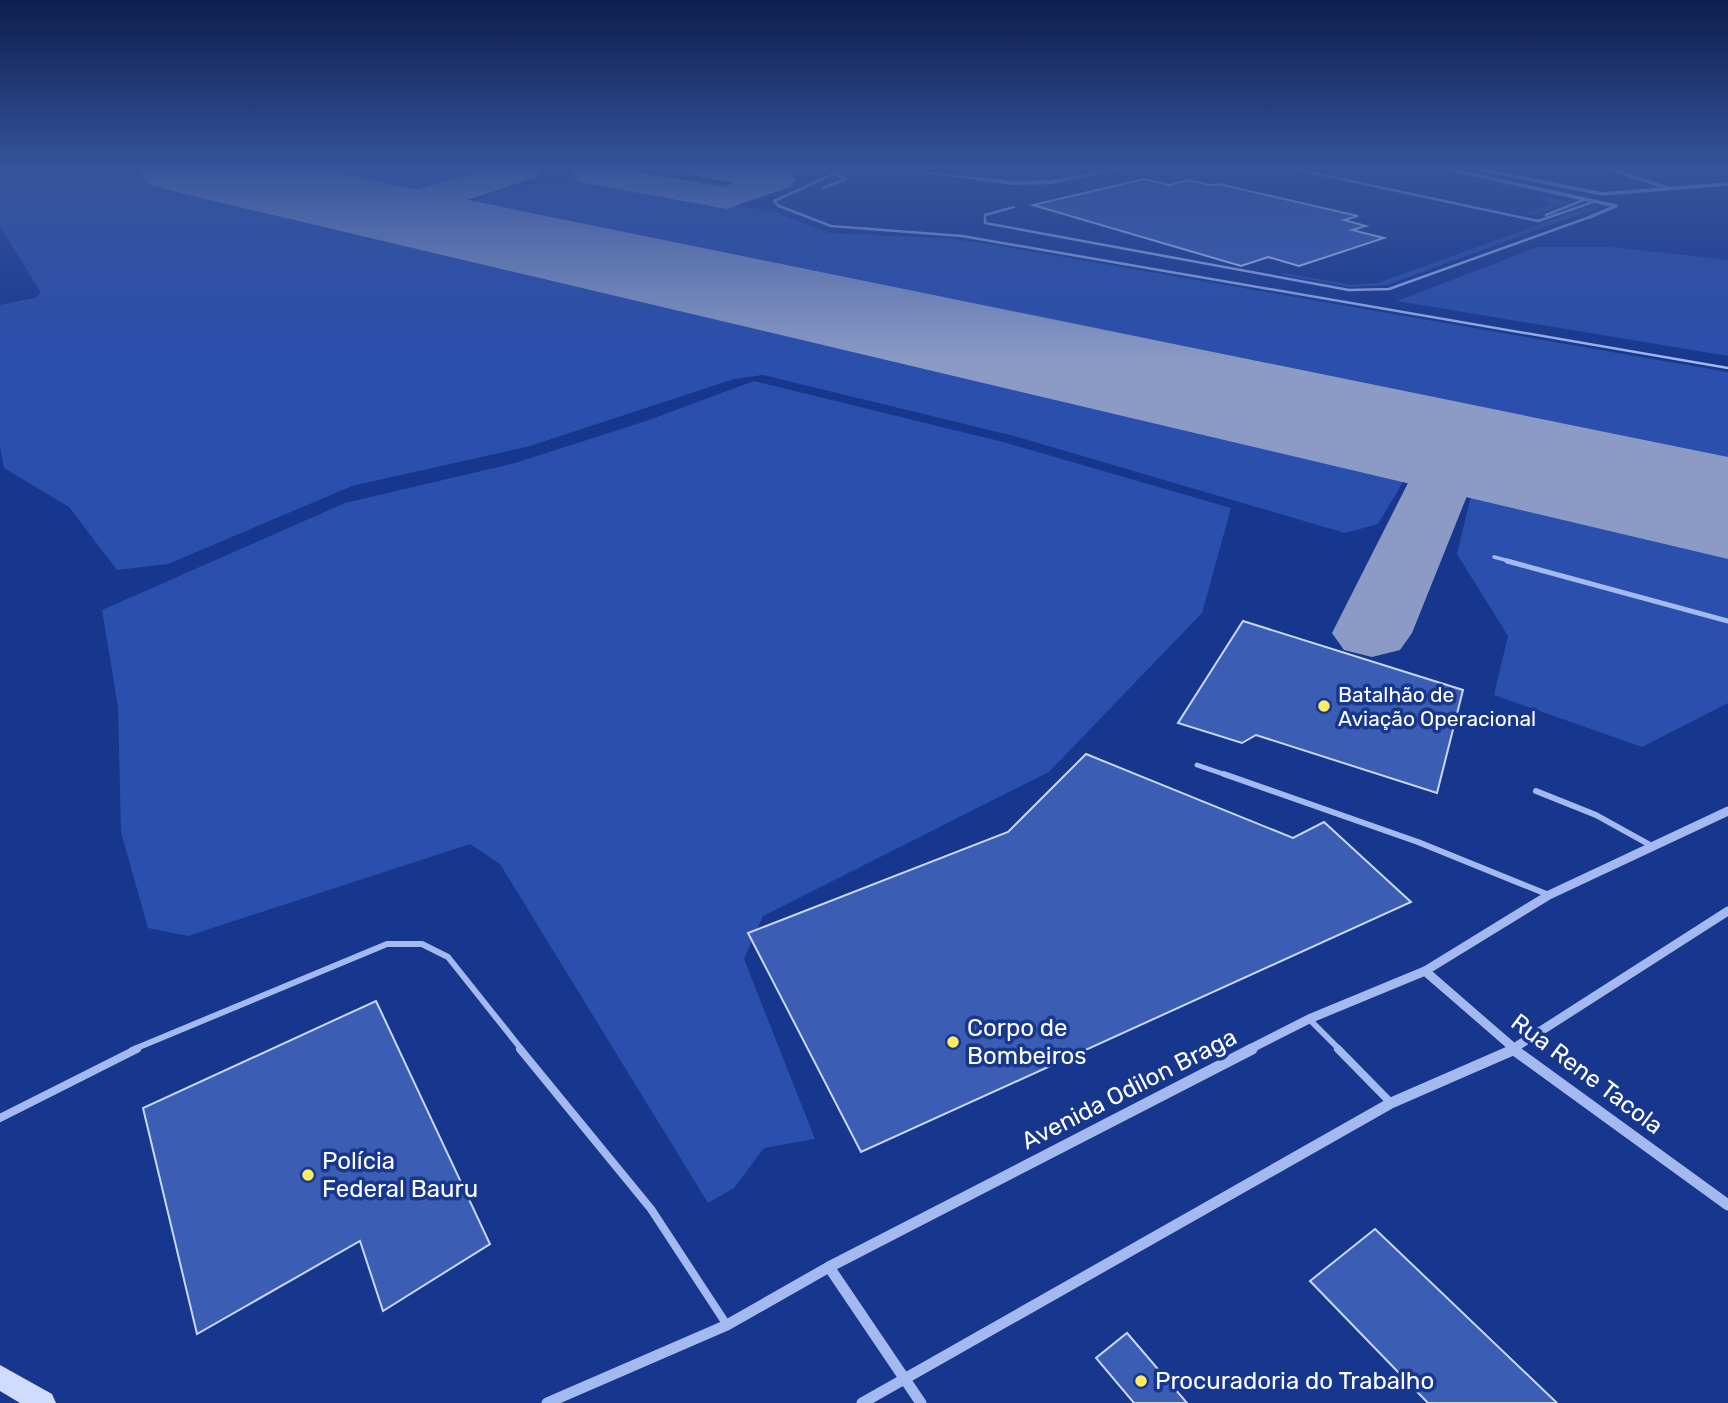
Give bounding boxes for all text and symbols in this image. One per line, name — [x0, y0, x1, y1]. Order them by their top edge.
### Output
place label: Batalhão de Aviação Operacional — [1338, 682, 1536, 731]
marker: Batalhão de Aviação Operacional — [1316, 698, 1332, 714]
street label: Rua Rene Tacola — [1506, 1008, 1668, 1140]
place label: Corpo de Bombeiros — [967, 1014, 1087, 1070]
street label: Avenida Odilon Braga — [1017, 1023, 1241, 1155]
marker: Corpo de Bombeiros — [945, 1034, 961, 1050]
place label: Polícia Federal Bauru — [322, 1147, 478, 1203]
marker: Polícia Federal Bauru — [300, 1167, 316, 1183]
place label: Procuradoria do Trabalho — [1155, 1367, 1434, 1395]
marker: Procuradoria do Trabalho — [1133, 1373, 1149, 1389]

